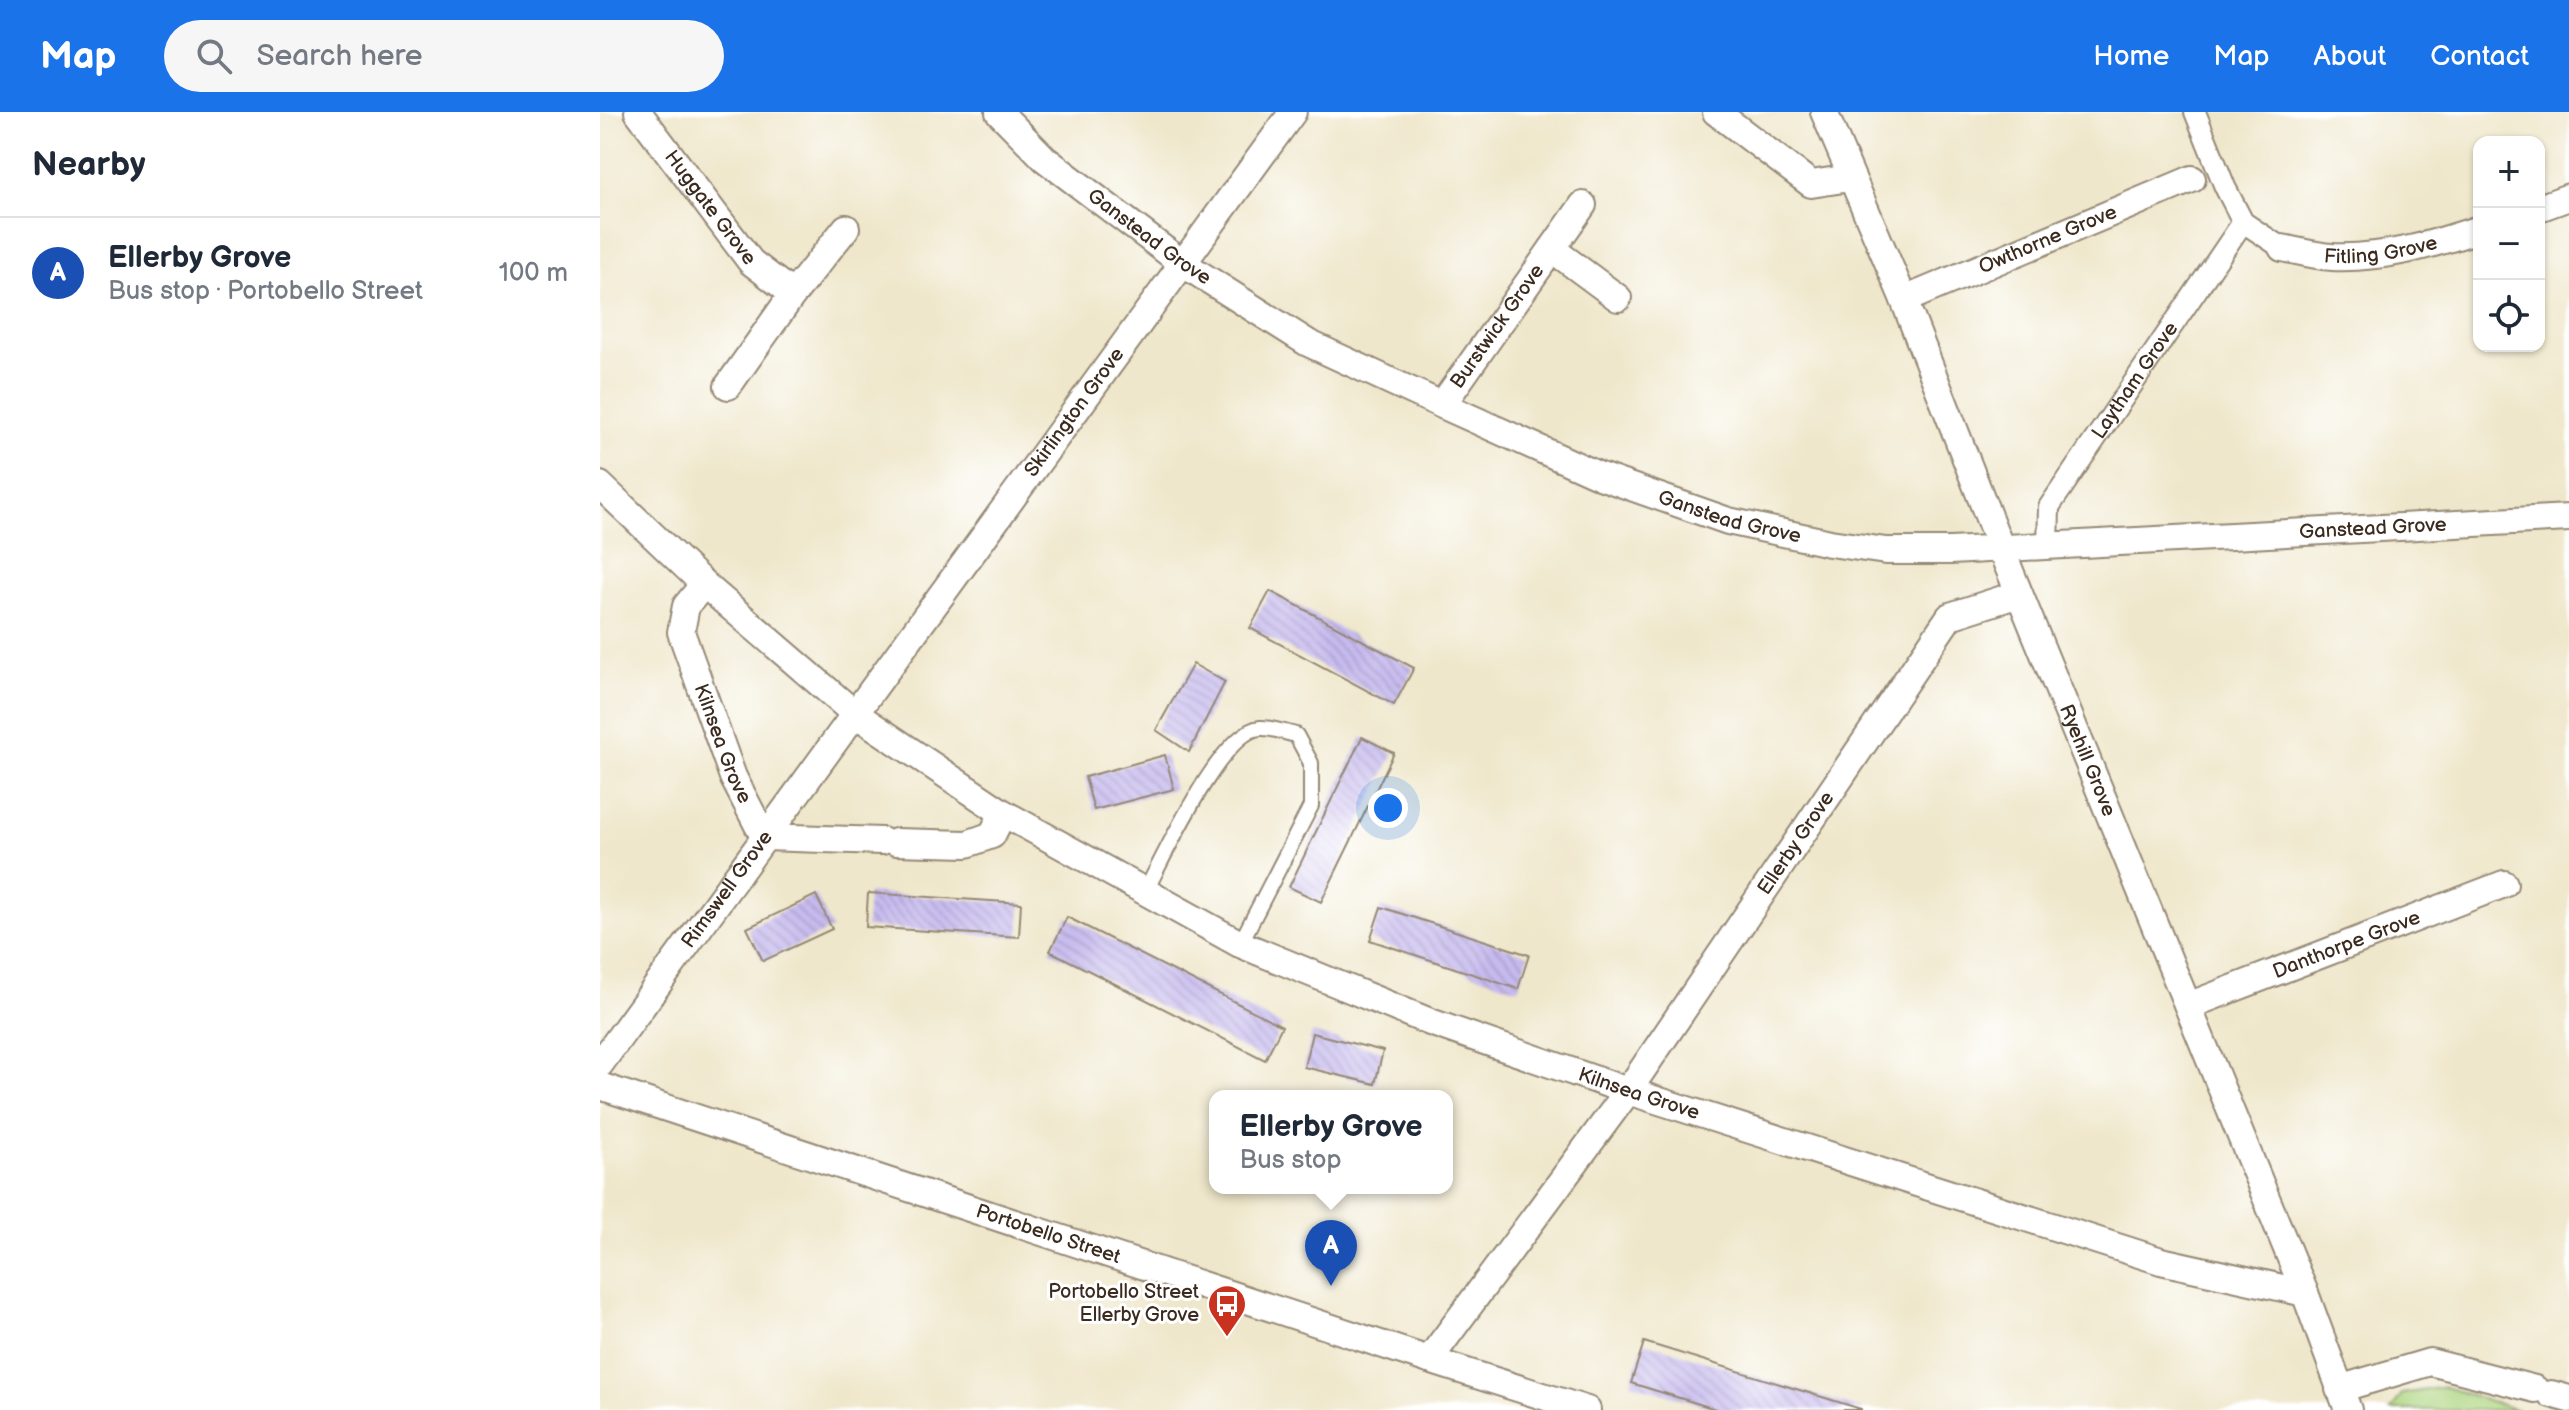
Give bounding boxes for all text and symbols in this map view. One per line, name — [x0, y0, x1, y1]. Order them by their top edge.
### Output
search box — [164, 20, 724, 92]
text: Map — [40, 34, 116, 79]
icon: search — [192, 34, 236, 78]
text: Search here — [256, 38, 423, 74]
text: Home — [2093, 40, 2169, 73]
text: Map — [2213, 40, 2270, 73]
text: About — [2314, 40, 2386, 73]
text: Contact — [2430, 40, 2529, 73]
map controls — [2473, 136, 2545, 352]
button: + — [2473, 136, 2545, 208]
text: Nearby — [32, 144, 146, 185]
street label: Huggate Grove — [659, 146, 761, 270]
street label: Ganstead Grove — [1083, 184, 1216, 290]
street label: Owthorne Grove — [1975, 200, 2121, 279]
button: − — [2473, 208, 2545, 280]
street label: Fitling Grove — [2323, 231, 2440, 269]
text: Ellerby Grove — [108, 240, 291, 276]
text: A — [50, 258, 66, 289]
text: 100 m — [499, 258, 568, 289]
street label: Burstwick Grove — [1445, 260, 1549, 393]
text: Bus stop · Portobello Street — [108, 276, 423, 307]
button: locate — [2473, 280, 2545, 352]
street label: Laytham Grove — [2087, 317, 2183, 444]
street label: Skirlington Grove — [1019, 343, 1129, 482]
street label: Ganstead Grove — [1655, 485, 1803, 548]
street label: Ganstead Grove — [2299, 513, 2447, 544]
street label: Kilnsea Grove — [689, 681, 757, 808]
street label: Ryehill Grove — [2054, 701, 2121, 820]
street label: Ellerby Grove — [1753, 787, 1840, 899]
your location — [1368, 788, 1408, 828]
street label: Rimswell Grove — [676, 826, 778, 953]
street label: Danthorpe Grove — [2270, 905, 2424, 984]
street label: Kilnsea Grove — [1575, 1063, 1703, 1125]
popup — [1209, 1090, 1453, 1194]
text: Ellerby Grove — [1239, 1109, 1423, 1145]
text: Bus stop — [1239, 1145, 1342, 1176]
street label: Portobello Street — [973, 1199, 1124, 1269]
pin: A — [1305, 1220, 1357, 1286]
place label: Portobello Street Ellerby Grove — [1048, 1280, 1199, 1327]
bus stop icon: Portobello Street Ellerby Grove — [1206, 1283, 1248, 1338]

